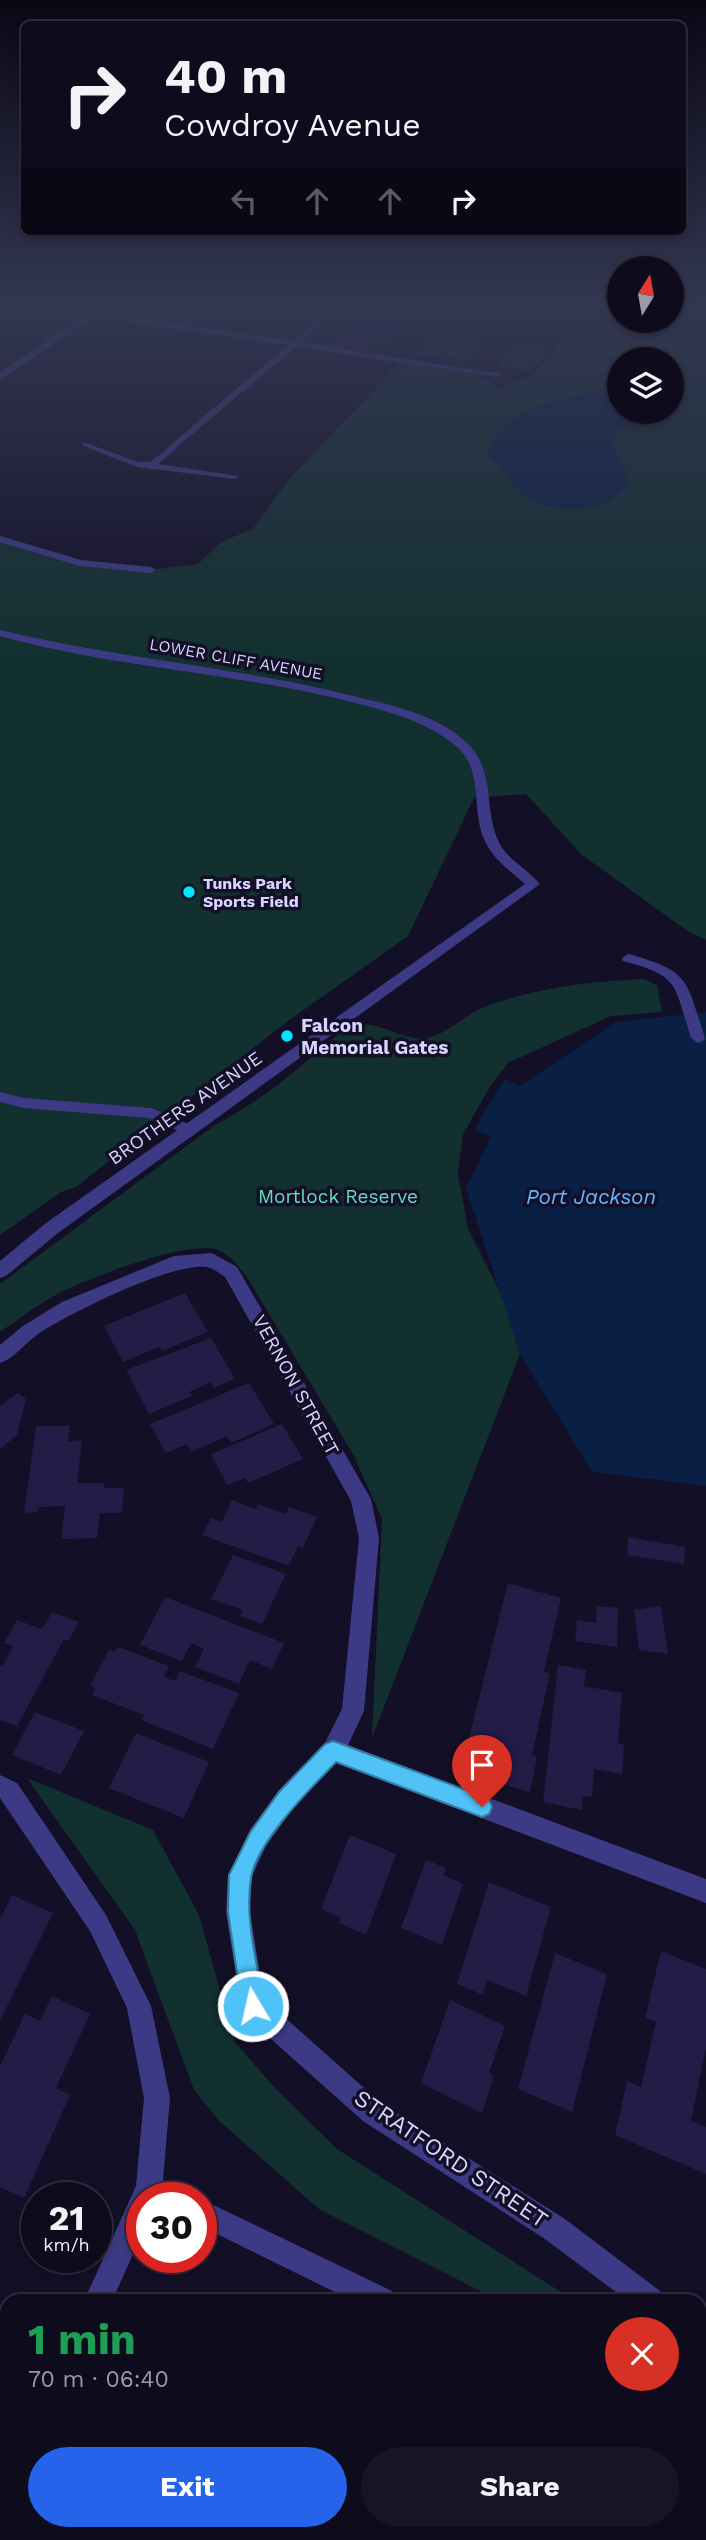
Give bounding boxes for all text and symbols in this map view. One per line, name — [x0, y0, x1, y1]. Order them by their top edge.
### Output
text: 40 m — [164, 47, 287, 105]
icon: right — [49, 49, 140, 140]
text: Cowdroy Avenue — [164, 106, 421, 144]
icon: left — [225, 182, 263, 220]
icon: ahead — [298, 182, 336, 220]
icon: ahead — [371, 182, 409, 220]
icon: right — [444, 182, 482, 220]
north arrow — [607, 256, 684, 332]
map controls — [607, 256, 684, 424]
button: layers — [607, 347, 684, 424]
street label: LOWER CLIFF AVENUE — [148, 634, 324, 684]
place label: Tunks Park Sports Field — [203, 874, 299, 911]
marker: Tunks Park Sports Field — [181, 884, 197, 900]
place label: Falcon Memorial Gates — [301, 1014, 448, 1059]
marker: Falcon Memorial Gates — [279, 1028, 295, 1044]
street label: BROTHERS AVENUE — [104, 1046, 266, 1170]
water label: Port Jackson — [526, 1184, 656, 1209]
park label: Mortlock Reserve — [258, 1185, 418, 1208]
street label: VERNON STREET — [248, 1311, 344, 1459]
pin — [452, 1735, 512, 1807]
icon: arrive — [463, 1746, 501, 1784]
position arrow — [216, 1969, 290, 2043]
street label: STRATFORD STREET — [349, 2084, 553, 2234]
speed limit sign: 30 — [126, 2182, 217, 2273]
text: 21 — [49, 2197, 84, 2239]
text: km/h — [43, 2234, 90, 2255]
text: 1 min — [28, 2315, 136, 2364]
button: close — [605, 2317, 679, 2391]
text: 70 m · 06:40 — [28, 2366, 169, 2393]
button: Exit — [28, 2447, 347, 2527]
button: Share — [361, 2447, 679, 2527]

